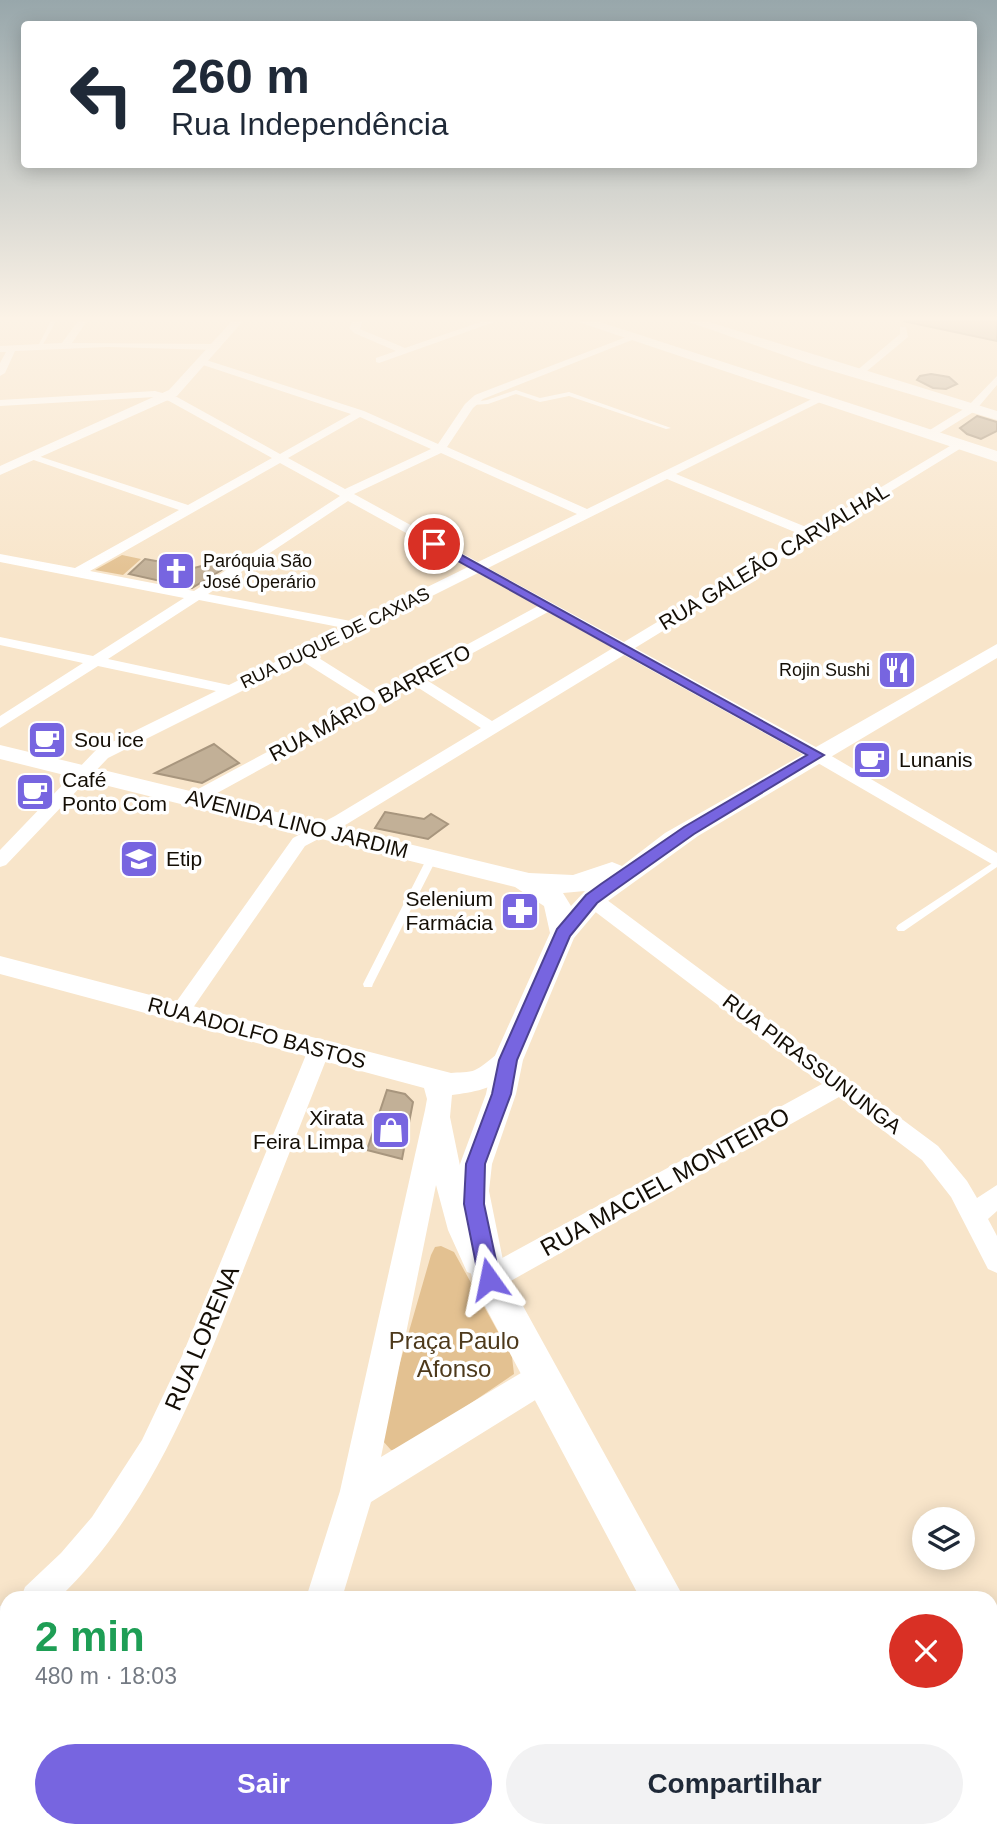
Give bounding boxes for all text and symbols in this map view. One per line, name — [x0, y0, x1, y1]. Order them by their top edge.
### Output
icon: left — [56, 49, 147, 140]
text: 260 m — [171, 49, 310, 103]
text: Rua Independência — [171, 106, 449, 142]
street label: RUA GALEÃO CARVALHAL — [655, 479, 893, 634]
pin — [404, 514, 464, 574]
icon: arrive — [415, 525, 453, 563]
church icon: Paróquia São José Operário — [155, 550, 197, 592]
place label: Paróquia São José Operário — [203, 551, 316, 592]
street label: RUA DUQUE DE CAXIAS — [237, 583, 433, 693]
street label: RUA MÁRIO BARRETO — [265, 640, 474, 765]
restaurant icon: Rojin Sushi — [876, 649, 918, 691]
place label: Rojin Sushi — [779, 660, 870, 680]
cafe icon: Sou ice — [26, 719, 68, 761]
place label: Sou ice — [74, 728, 144, 751]
cafe icon: Lunanis — [851, 739, 893, 781]
place label: Lunanis — [899, 748, 973, 771]
place label: Café Ponto Com — [62, 768, 167, 815]
cafe icon: Café Ponto Com — [14, 771, 56, 813]
street label: AVENIDA LINO JARDIM — [184, 785, 411, 862]
school or university icon: Etip — [118, 838, 160, 880]
place label: Etip — [166, 847, 202, 870]
place label: Selenium Farmácia — [405, 887, 493, 934]
pharmacy icon: Selenium Farmácia — [499, 890, 541, 932]
street label: RUA PIRASSUNUNGA — [719, 989, 906, 1138]
street label: RUA ADOLFO BASTOS — [146, 992, 369, 1073]
street label: RUA MACIEL MONTEIRO — [536, 1102, 794, 1261]
place label: Xirata Feira Limpa — [253, 1106, 364, 1153]
shop icon: Xirata Feira Limpa — [370, 1109, 412, 1151]
position arrow — [452, 1242, 526, 1316]
street label: RUA LORENA — [159, 1261, 244, 1414]
park label: Praça Paulo Afonso — [389, 1327, 519, 1382]
map controls — [912, 1507, 975, 1570]
button: layers — [912, 1507, 975, 1570]
text: 2 min — [35, 1613, 145, 1660]
button: close — [889, 1614, 963, 1688]
text: 480 m · 18:03 — [35, 1663, 177, 1689]
button: Sair — [35, 1744, 492, 1824]
button: Compartilhar — [506, 1744, 963, 1824]

